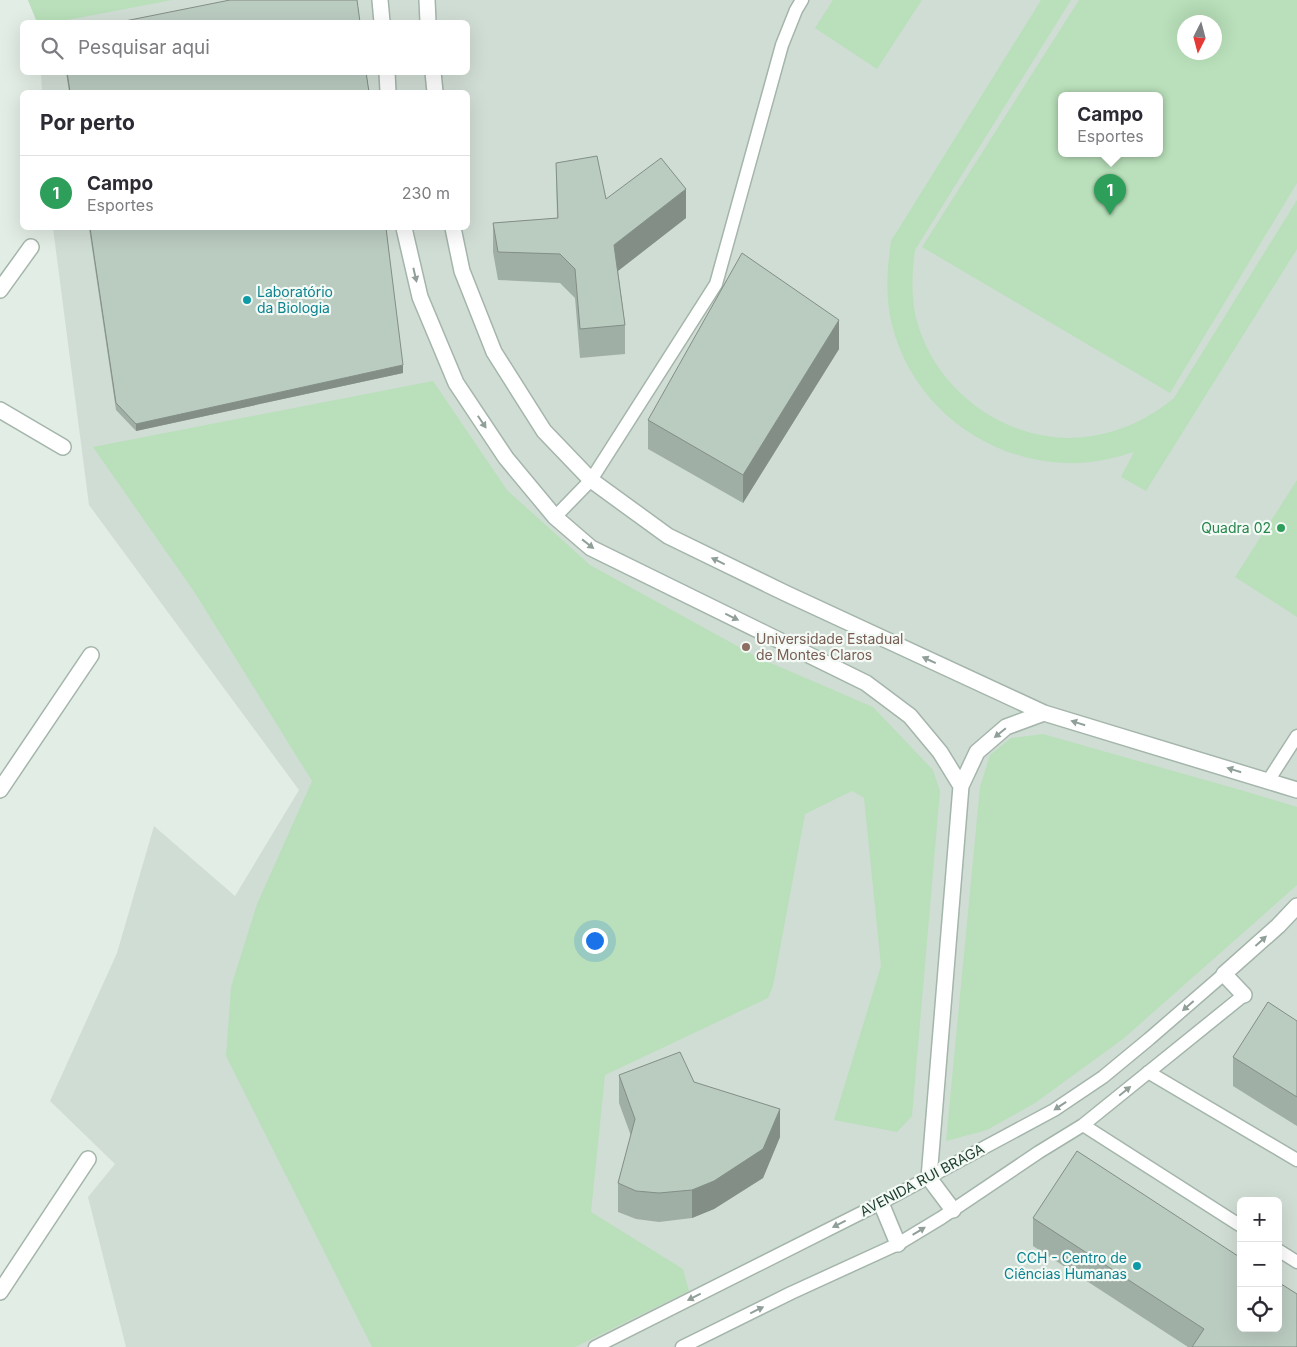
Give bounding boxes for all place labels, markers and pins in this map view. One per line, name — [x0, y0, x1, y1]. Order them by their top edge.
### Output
pin: 1 — [1094, 174, 1126, 215]
place label: Laboratório da Biologia — [257, 283, 333, 316]
marker: Laboratório da Biologia — [241, 294, 253, 306]
place label: Quadra 02 — [1201, 519, 1271, 536]
marker: Quadra 02 — [1275, 522, 1287, 534]
place label: Universidade Estadual de Montes Claros — [756, 630, 903, 663]
marker: Universidade Estadual de Montes Claros — [740, 641, 752, 653]
place label: CCH - Centro de Ciências Humanas — [1004, 1249, 1127, 1282]
marker: CCH - Centro de Ciências Humanas — [1131, 1260, 1143, 1272]

